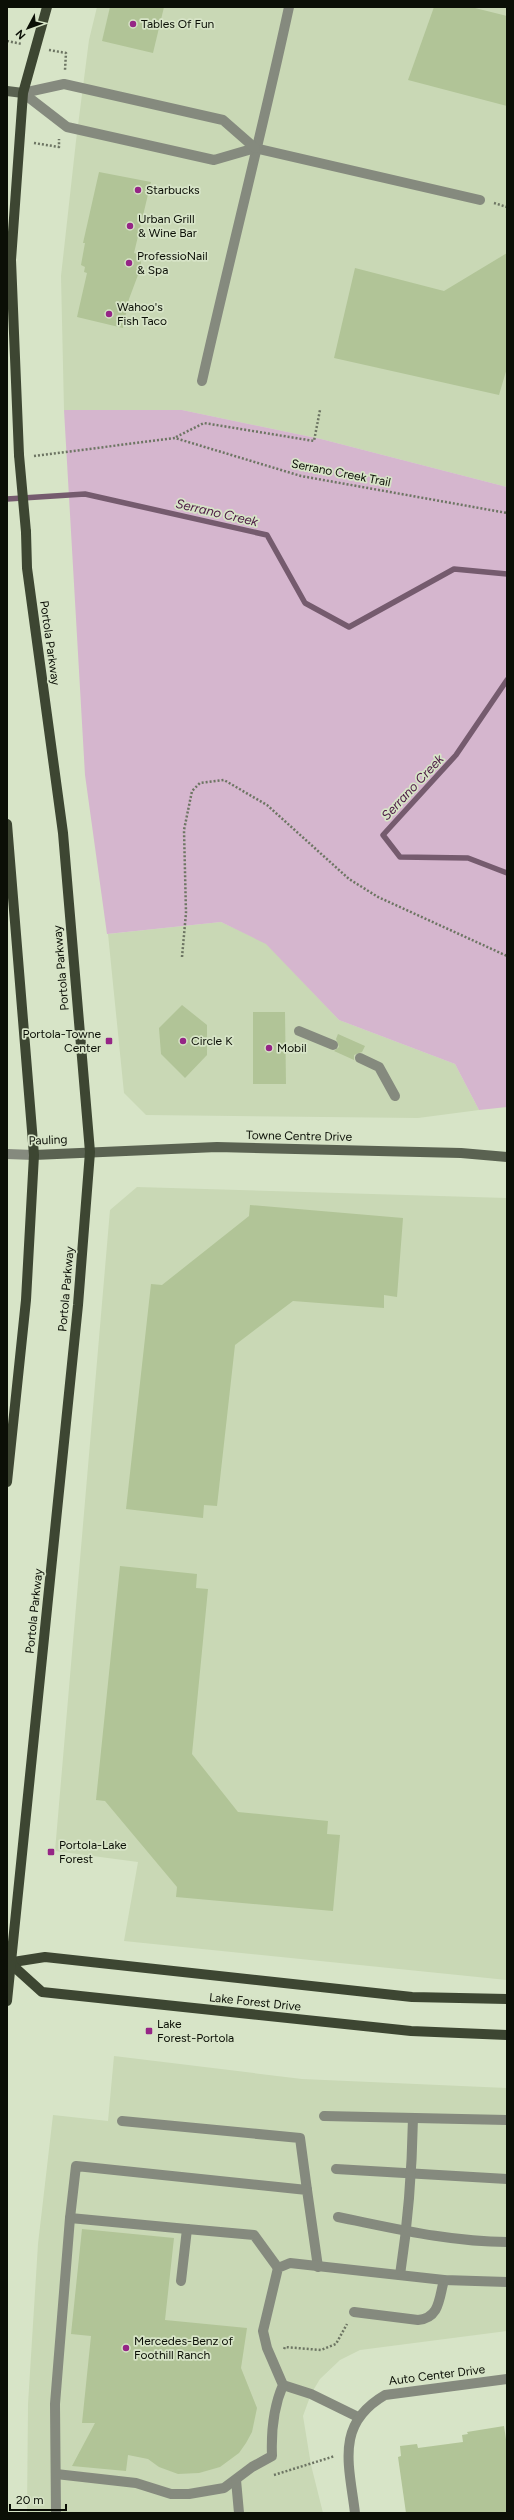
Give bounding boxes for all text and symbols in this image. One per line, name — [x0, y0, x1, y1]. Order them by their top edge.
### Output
north arrow — [8, 8, 48, 48]
place label: Tables Of Fun — [141, 17, 215, 31]
marker: Tables Of Fun — [128, 19, 138, 29]
text: N — [13, 27, 29, 42]
place label: Starbucks — [146, 183, 200, 197]
marker: Starbucks — [133, 185, 143, 195]
place label: Urban Grill & Wine Bar — [138, 212, 197, 240]
marker: Urban Grill & Wine Bar — [125, 221, 135, 231]
place label: ProfessioNail & Spa — [137, 249, 208, 277]
marker: ProfessioNail & Spa — [124, 258, 134, 268]
place label: Wahoo's Fish Taco — [117, 300, 167, 328]
marker: Wahoo's Fish Taco — [104, 309, 114, 319]
street label: Serrano Creek Trail — [290, 456, 392, 490]
water label: Serrano Creek — [174, 496, 260, 529]
street label: Portola Parkway — [37, 600, 63, 687]
water label: Serrano Creek — [378, 751, 447, 823]
street label: Portola Parkway — [50, 924, 72, 1011]
place label: Portola-Towne Center — [23, 1027, 101, 1055]
place label: Circle K — [191, 1034, 233, 1048]
marker: Portola-Towne Center — [104, 1036, 114, 1046]
marker: Circle K — [178, 1036, 188, 1046]
place label: Mobil — [277, 1041, 307, 1055]
marker: Mobil — [264, 1043, 274, 1053]
street label: Towne Centre Drive — [246, 1128, 353, 1144]
street label: Pauling — [28, 1132, 68, 1148]
street label: Portola Parkway — [55, 1245, 77, 1332]
street label: Portola Parkway — [23, 1567, 46, 1654]
place label: Portola-Lake Forest — [59, 1838, 127, 1866]
marker: Portola-Lake Forest — [46, 1847, 56, 1857]
street label: Lake Forest Drive — [208, 1990, 302, 2014]
place label: Lake Forest-Portola — [157, 2017, 234, 2045]
marker: Lake Forest-Portola — [144, 2026, 154, 2036]
place label: Mercedes-Benz of Foothill Ranch — [134, 2334, 233, 2362]
marker: Mercedes-Benz of Foothill Ranch — [121, 2343, 131, 2353]
street label: Auto Center Drive — [388, 2362, 486, 2388]
scale bar — [10, 2486, 66, 2512]
text: 20 m — [16, 2493, 44, 2507]

